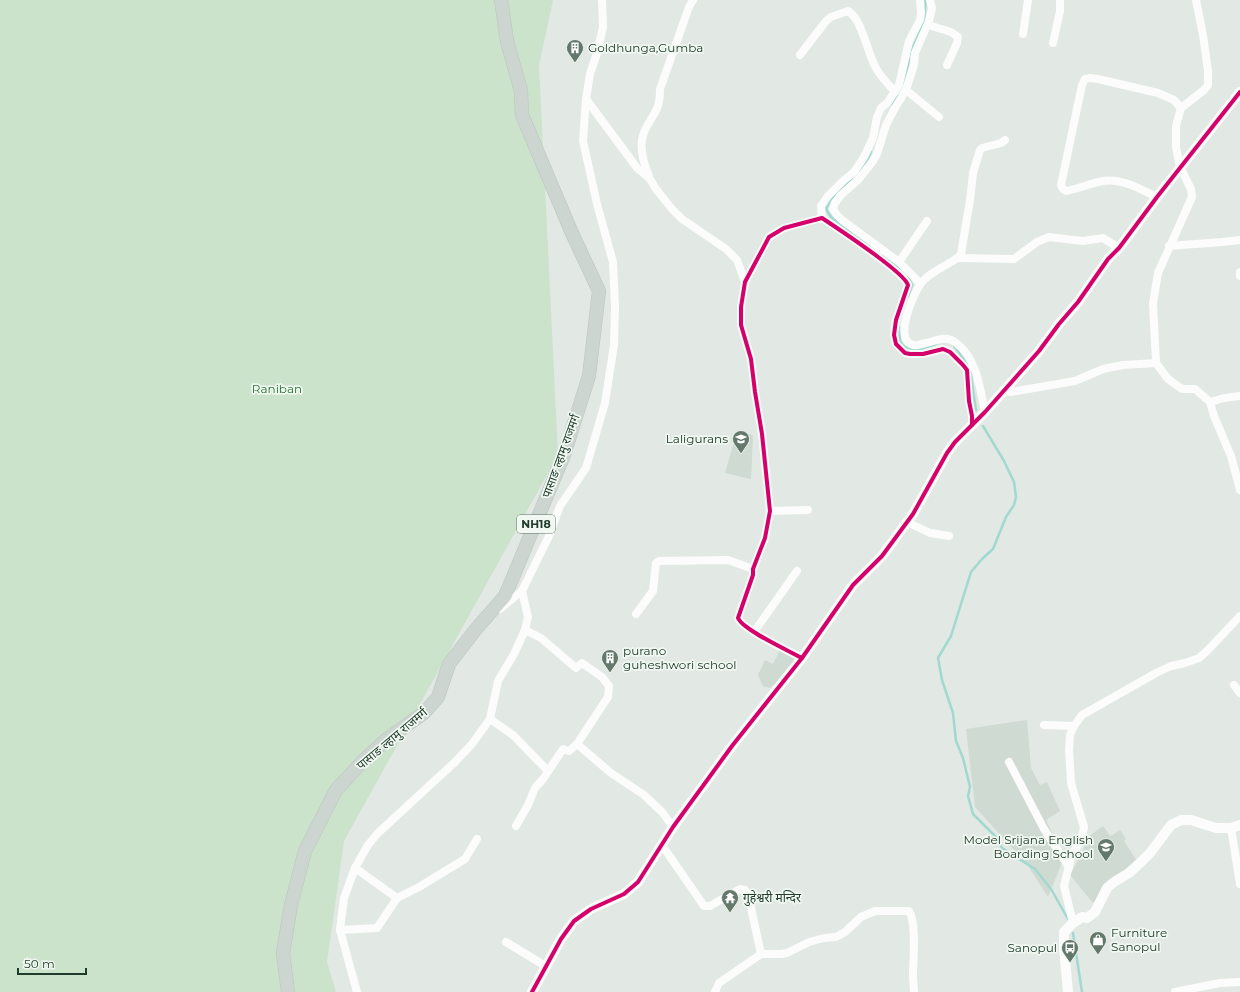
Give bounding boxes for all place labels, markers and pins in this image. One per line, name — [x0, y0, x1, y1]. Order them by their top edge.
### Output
building icon: Goldhunga,Gumba — [565, 38, 585, 63]
place label: Goldhunga,Gumba — [588, 40, 703, 55]
school or university icon: Laligurans — [731, 429, 751, 454]
place label: Laligurans — [666, 431, 728, 446]
place label: purano guheshwori school — [623, 643, 736, 672]
building icon: purano guheshwori school — [600, 648, 620, 673]
place label: Model Srijana English Boarding School — [963, 832, 1093, 861]
school or university icon: Model Srijana English Boarding School — [1096, 837, 1116, 862]
temple icon: गुहेश्वरी मन्दिर — [720, 888, 740, 913]
place label: गुहेश्वरी मन्दिर — [743, 890, 802, 906]
place label: Furniture Sanopul — [1111, 925, 1167, 954]
shop icon: Furniture Sanopul — [1088, 930, 1108, 955]
bus stop icon: Sanopul — [1060, 938, 1080, 963]
place label: Sanopul — [1007, 940, 1057, 955]

